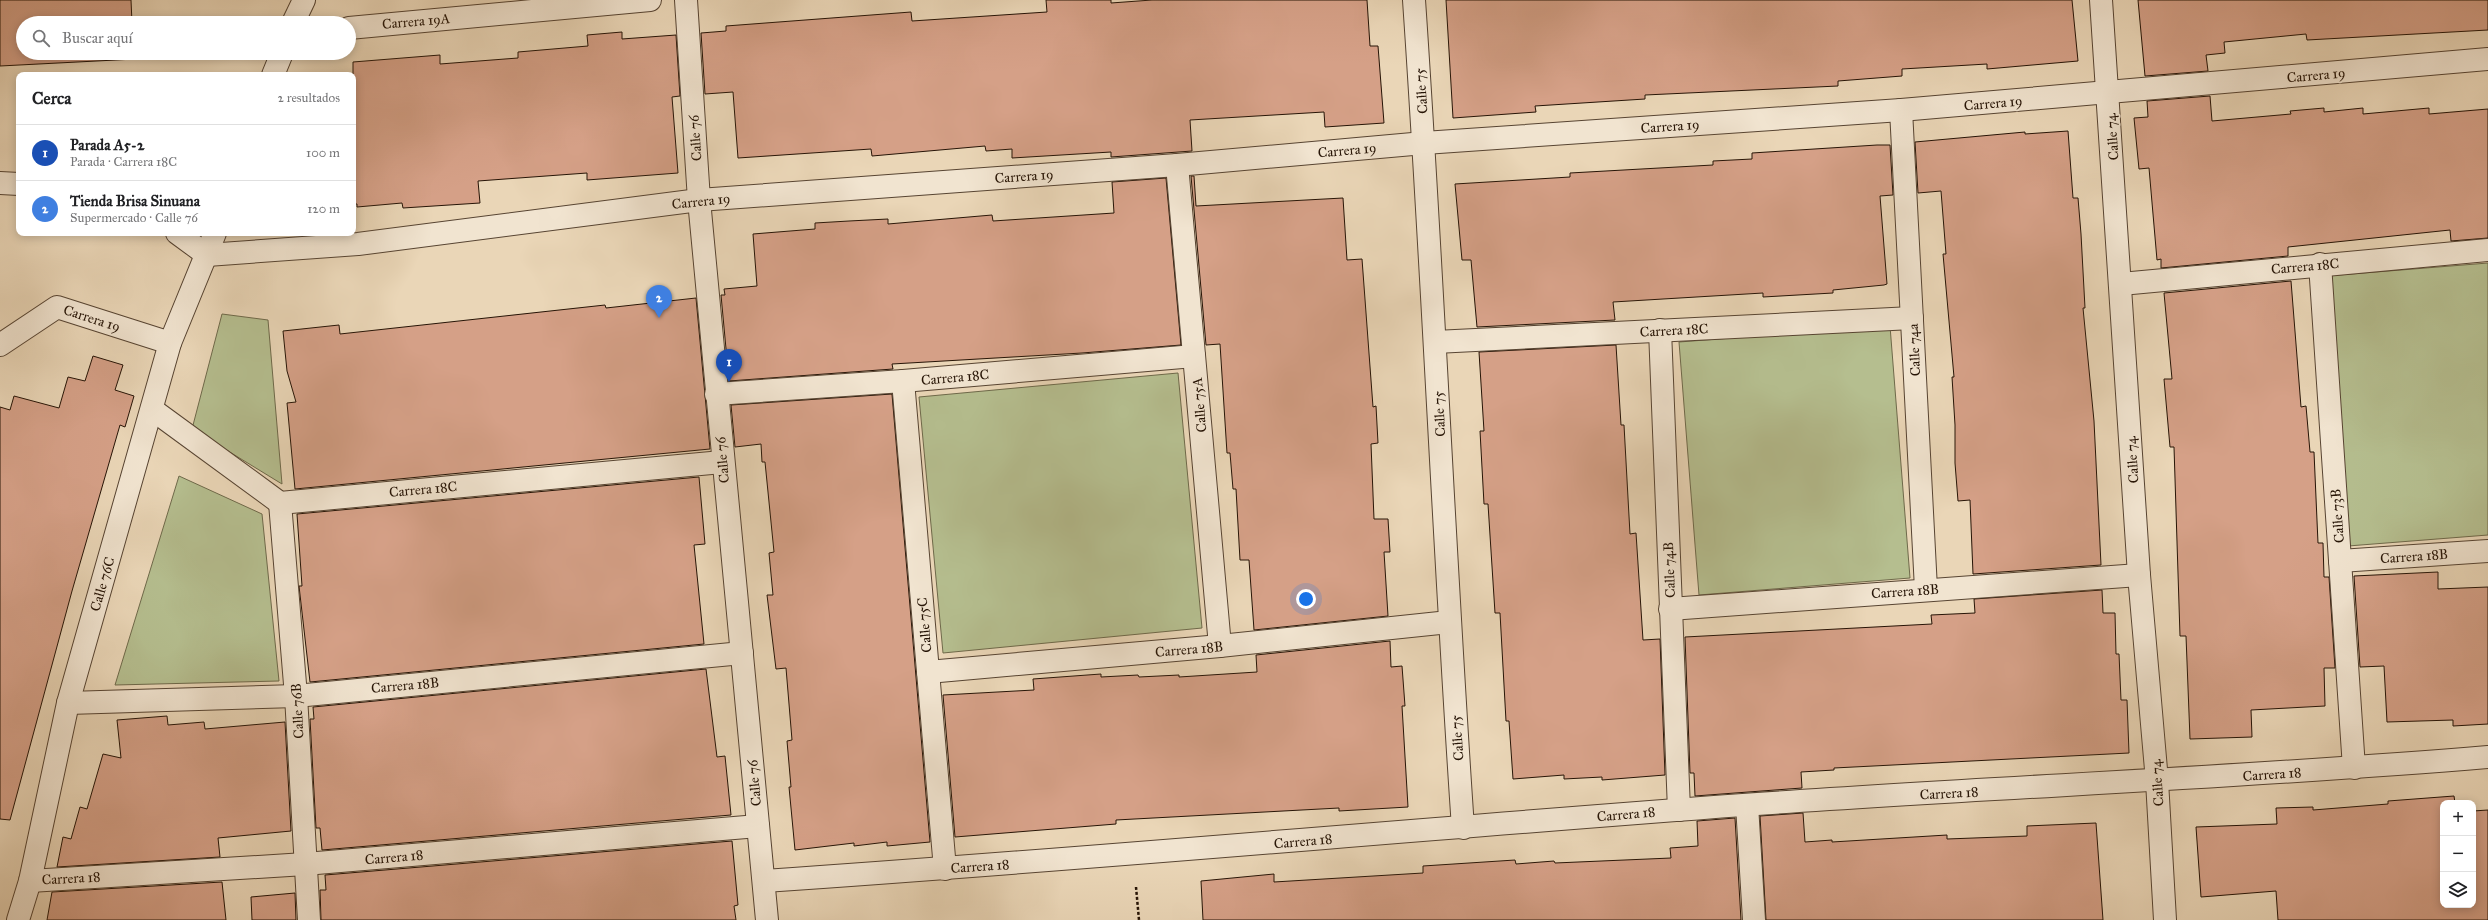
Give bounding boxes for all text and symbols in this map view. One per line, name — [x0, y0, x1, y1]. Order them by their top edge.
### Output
street label: Carrera 19A — [381, 10, 451, 33]
search box — [16, 16, 356, 60]
icon: search — [30, 27, 52, 49]
text: Buscar aquí — [62, 29, 133, 47]
street label: Carrera 19 — [2286, 64, 2346, 87]
street label: Calle 75 — [1411, 67, 1432, 114]
text: Cerca — [32, 88, 71, 109]
text: 2 resultados — [277, 90, 340, 106]
street label: Carrera 19 — [1963, 92, 2023, 115]
street label: Calle 74 — [2102, 112, 2123, 161]
street label: Calle 76 — [685, 113, 706, 162]
street label: Carrera 19 — [1640, 116, 1700, 137]
text: Parada A5-2 — [70, 136, 144, 154]
street label: Carrera 19 — [1317, 139, 1377, 162]
text: 1 — [42, 145, 48, 161]
text: 100 m — [306, 145, 340, 161]
text: Parada · Carrera 18C — [70, 154, 177, 170]
street label: Carrera 19 — [994, 166, 1054, 187]
street label: Carrera 19 — [671, 190, 731, 213]
text: Tienda Brisa Sinuana — [70, 192, 200, 210]
text: 2 — [42, 201, 48, 217]
text: 120 m — [307, 201, 340, 217]
text: Supermercado · Calle 76 — [70, 210, 198, 226]
street label: Carrera 18C — [2270, 255, 2340, 278]
pin: 2 — [646, 285, 672, 318]
street label: Carrera 19 — [61, 301, 122, 336]
street label: Carrera 18C — [1639, 320, 1709, 341]
street label: Calle 74a — [1905, 323, 1924, 377]
pin: 1 — [716, 349, 742, 382]
street label: Carrera 18C — [920, 366, 990, 389]
street label: Calle 75A — [1189, 376, 1210, 433]
street label: Calle 75 — [1430, 390, 1449, 437]
street label: Calle 76 — [712, 435, 733, 484]
street label: Calle 74 — [2122, 435, 2143, 484]
street label: Carrera 18C — [388, 478, 458, 501]
street label: Calle 73B — [2327, 488, 2348, 544]
street label: Calle 74B — [1660, 542, 1679, 598]
street label: Carrera 18B — [2379, 546, 2449, 567]
street label: Calle 76C — [87, 555, 118, 613]
street label: Carrera 18B — [1870, 581, 1940, 602]
your location — [1296, 589, 1316, 609]
street label: Calle 75C — [914, 597, 935, 653]
street label: Carrera 18B — [1154, 638, 1224, 661]
street label: Carrera 18B — [370, 674, 440, 697]
street label: Calle 76B — [288, 683, 307, 739]
street label: Calle 75 — [1447, 714, 1468, 761]
street label: Calle 76 — [744, 758, 765, 807]
street label: Calle 74 — [2147, 758, 2168, 807]
street label: Carrera 18 — [2242, 764, 2302, 785]
street label: Carrera 18 — [1919, 783, 1979, 804]
map controls — [2440, 800, 2476, 908]
button: + — [2440, 800, 2476, 836]
street label: Carrera 18 — [1596, 803, 1656, 826]
street label: Carrera 18 — [1273, 830, 1333, 853]
button: − — [2440, 836, 2476, 872]
street label: Carrera 18 — [364, 846, 424, 869]
street label: Carrera 18 — [950, 856, 1010, 877]
street label: Carrera 18 — [41, 868, 101, 889]
button: layers — [2440, 872, 2476, 908]

